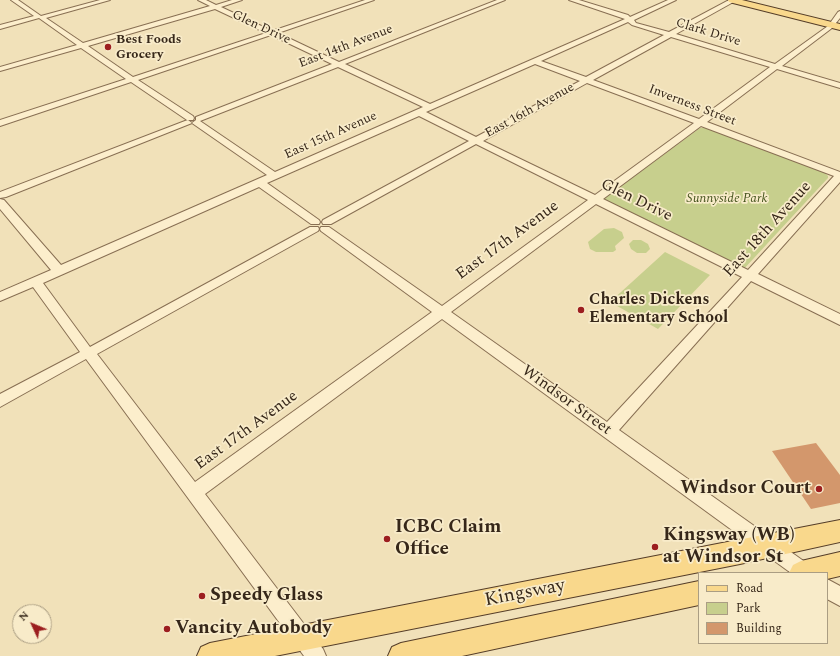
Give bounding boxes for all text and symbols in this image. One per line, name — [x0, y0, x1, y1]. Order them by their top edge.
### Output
street label: Glen Drive — [229, 8, 293, 48]
street label: Clark Drive — [674, 16, 742, 50]
street label: East 14th Avenue — [297, 22, 395, 72]
place label: Best Foods Grocery — [116, 32, 182, 63]
marker: Best Foods Grocery — [103, 42, 113, 52]
street label: East 16th Avenue — [483, 80, 577, 142]
street label: Inverness Street — [646, 82, 738, 130]
street label: East 15th Avenue — [282, 109, 380, 163]
street label: Glen Drive — [597, 175, 675, 227]
street label: East 18th Avenue — [720, 178, 816, 282]
park label: Sunnyside Park — [687, 191, 767, 207]
street label: East 17th Avenue — [453, 197, 563, 285]
place label: Charles Dickens Elementary School — [589, 291, 728, 329]
marker: Charles Dickens Elementary School — [576, 305, 586, 315]
street label: Windsor Street — [517, 362, 615, 440]
street label: East 17th Avenue — [192, 387, 302, 475]
place label: Windsor Court — [680, 478, 811, 500]
marker: Windsor Court — [814, 484, 824, 494]
place label: ICBC Claim Office — [395, 517, 501, 561]
place label: Kingsway (WB) at Windsor St — [663, 525, 795, 569]
marker: ICBC Claim Office — [382, 534, 392, 544]
marker: Kingsway (WB) at Windsor St — [650, 542, 660, 552]
legend — [698, 572, 828, 644]
street label: Kingsway — [483, 575, 567, 613]
text: Road — [736, 579, 763, 598]
place label: Speedy Glass — [210, 585, 323, 607]
marker: Speedy Glass — [197, 591, 207, 601]
text: Park — [736, 599, 761, 618]
north arrow — [12, 604, 52, 644]
text: N — [14, 607, 33, 625]
place label: Vancity Autobody — [175, 618, 332, 640]
text: Building — [736, 619, 782, 638]
marker: Vancity Autobody — [162, 624, 172, 634]

